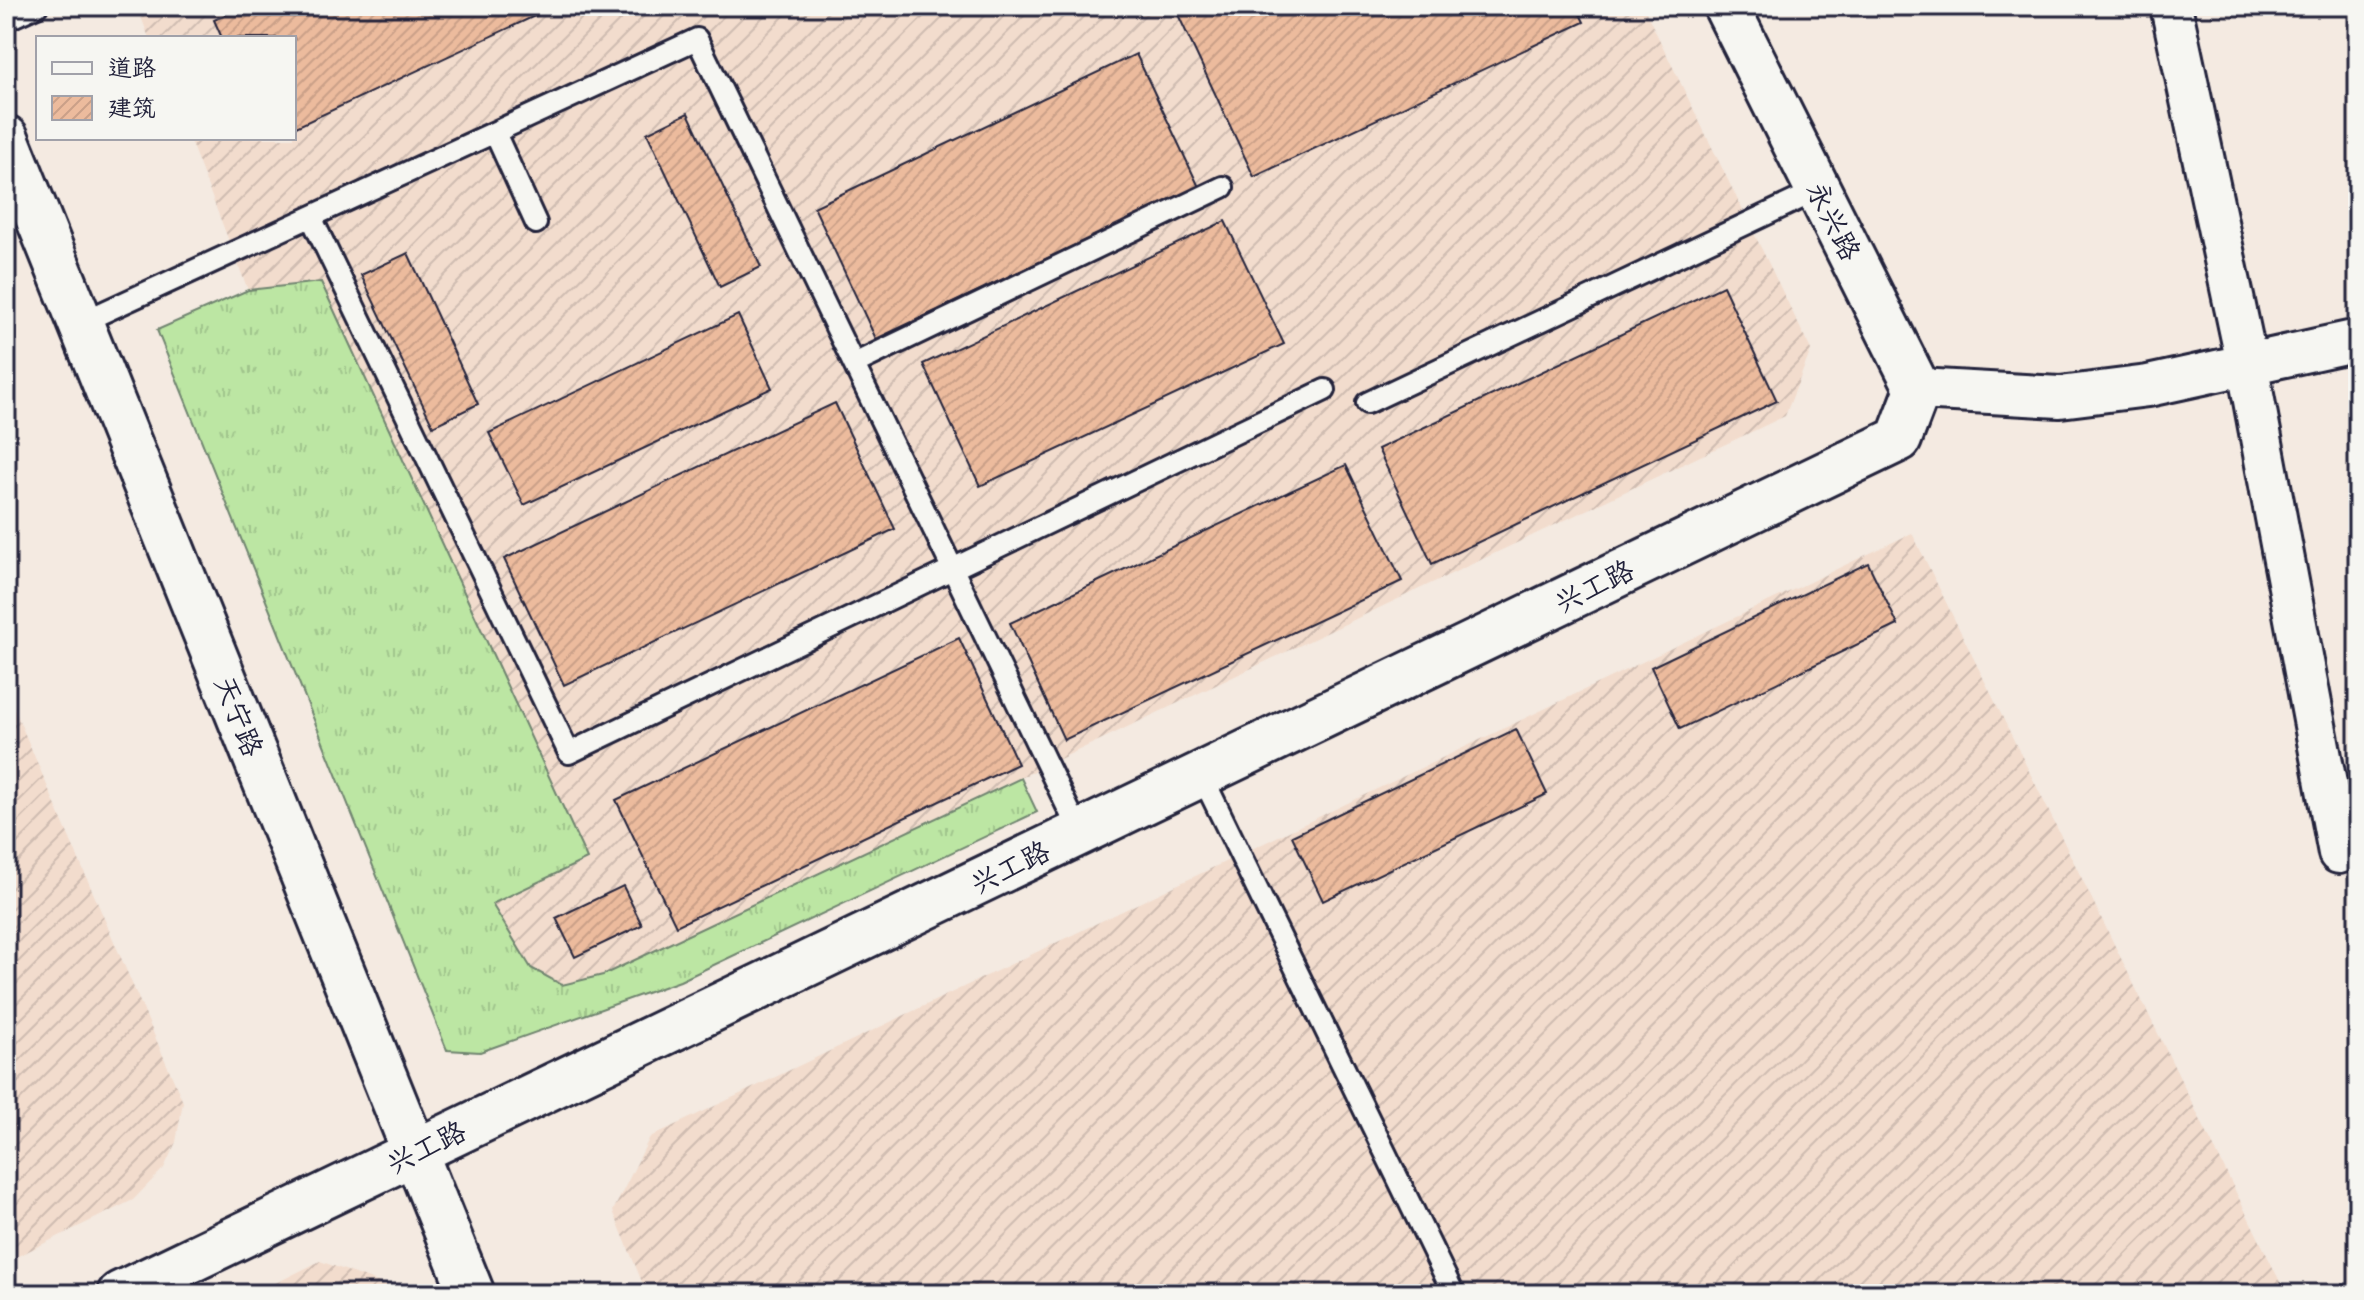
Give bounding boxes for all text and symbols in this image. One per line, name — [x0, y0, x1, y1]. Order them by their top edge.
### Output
legend — [36, 36, 296, 140]
text: 道路 — [108, 48, 156, 84]
text: 建筑 — [108, 88, 156, 124]
street label: 永兴路 — [1797, 173, 1874, 268]
street label: 兴工路 — [1546, 547, 1641, 622]
street label: 天宁路 — [205, 668, 276, 762]
street label: 兴工路 — [962, 828, 1057, 903]
street label: 兴工路 — [378, 1108, 473, 1183]

